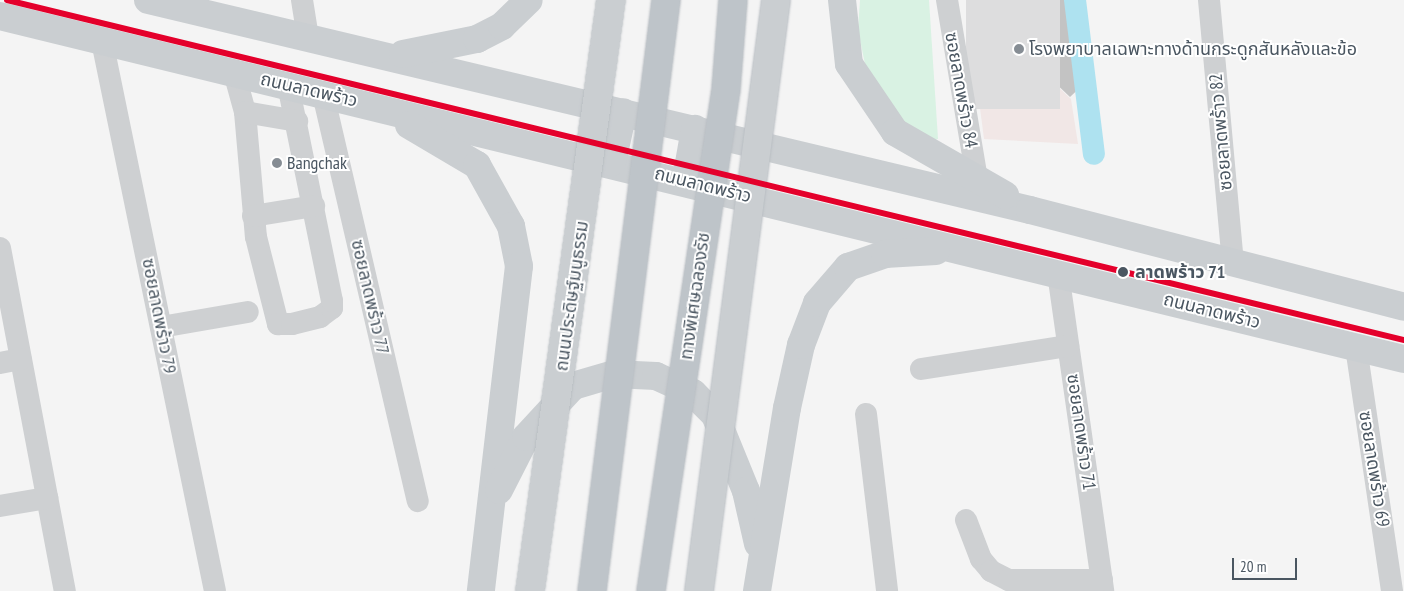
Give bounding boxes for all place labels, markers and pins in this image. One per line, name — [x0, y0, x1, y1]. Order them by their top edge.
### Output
place label: โรงพยาบาลเฉพาะทางด้านกระดูกสันหลังและข้อ — [1029, 38, 1357, 60]
marker: โรงพยาบาลเฉพาะทางด้านกระดูกสันหลังและข้อ — [1013, 43, 1025, 55]
place label: Bangchak — [287, 152, 347, 174]
marker: Bangchak — [271, 157, 283, 169]
place label: ลาดพร้าว 71 — [1135, 261, 1225, 283]
marker: ลาดพร้าว 71 — [1115, 264, 1131, 280]

